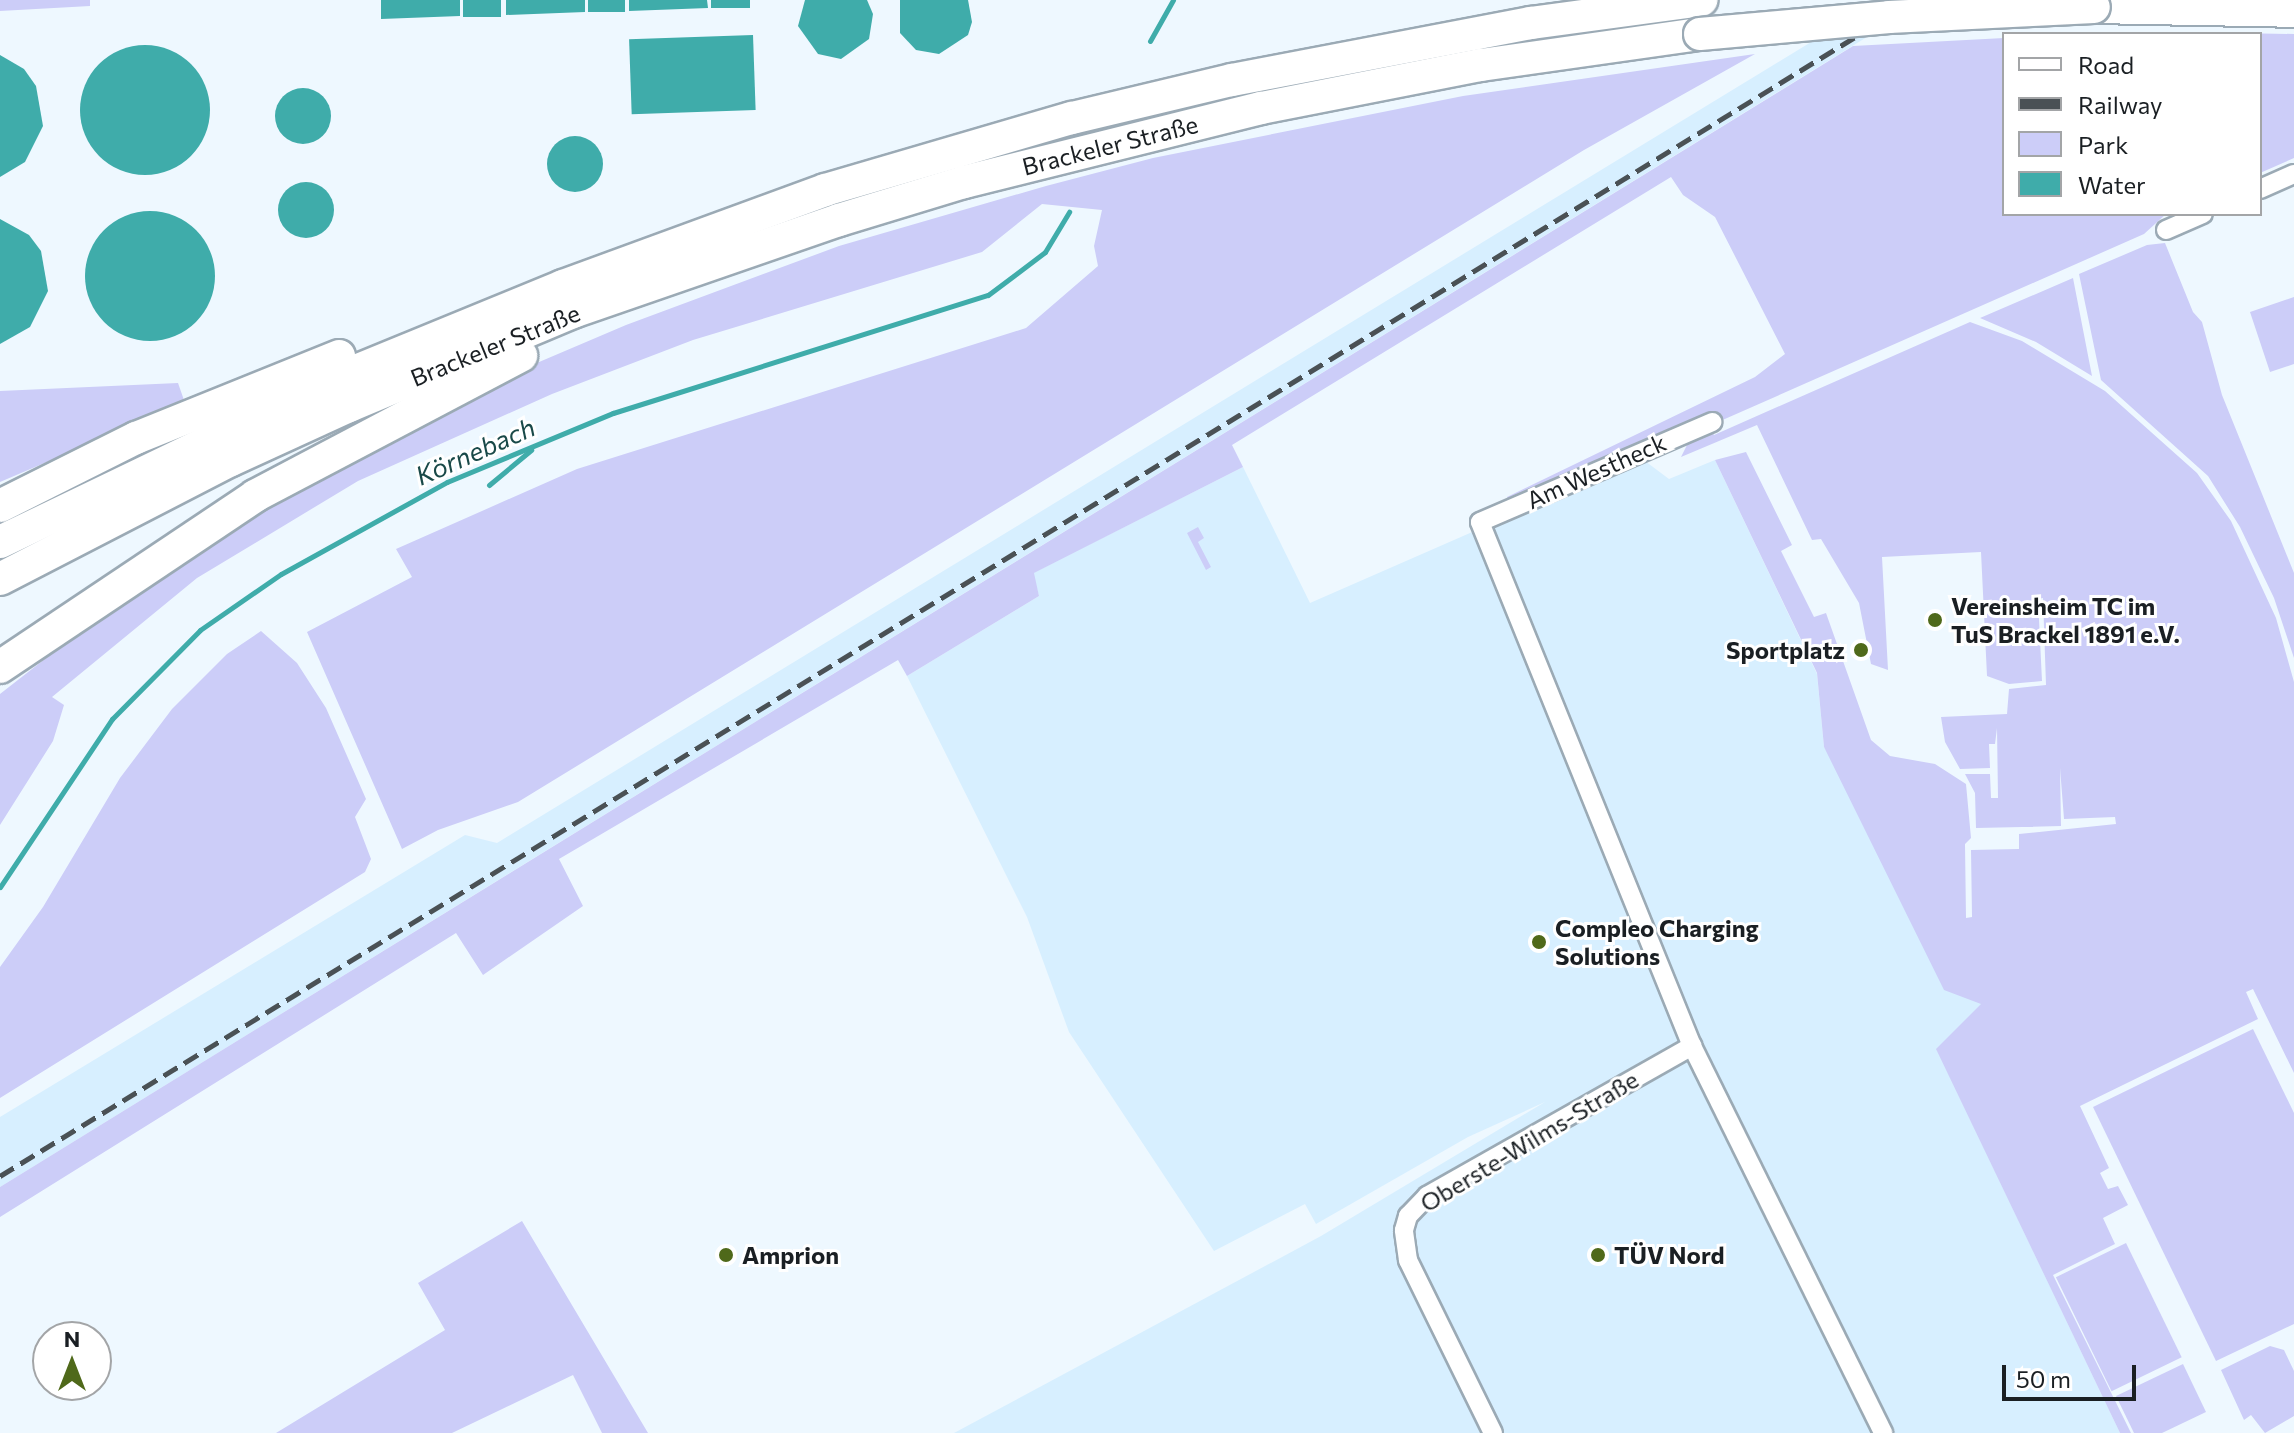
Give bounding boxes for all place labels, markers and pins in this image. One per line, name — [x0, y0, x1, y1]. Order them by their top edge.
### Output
place label: Vereinsheim TC im TuS Brackel 1891 e.V. — [1951, 592, 2180, 648]
marker: Vereinsheim TC im TuS Brackel 1891 e.V. — [1926, 611, 1944, 629]
place label: Sportplatz — [1726, 636, 1845, 664]
marker: Sportplatz — [1852, 641, 1870, 659]
place label: Compleo Charging Solutions — [1555, 914, 1759, 970]
marker: Compleo Charging Solutions — [1530, 933, 1548, 951]
place label: Amprion — [742, 1241, 839, 1269]
place label: TÜV Nord — [1614, 1241, 1725, 1269]
marker: Amprion — [717, 1246, 735, 1264]
marker: TÜV Nord — [1589, 1246, 1607, 1264]

